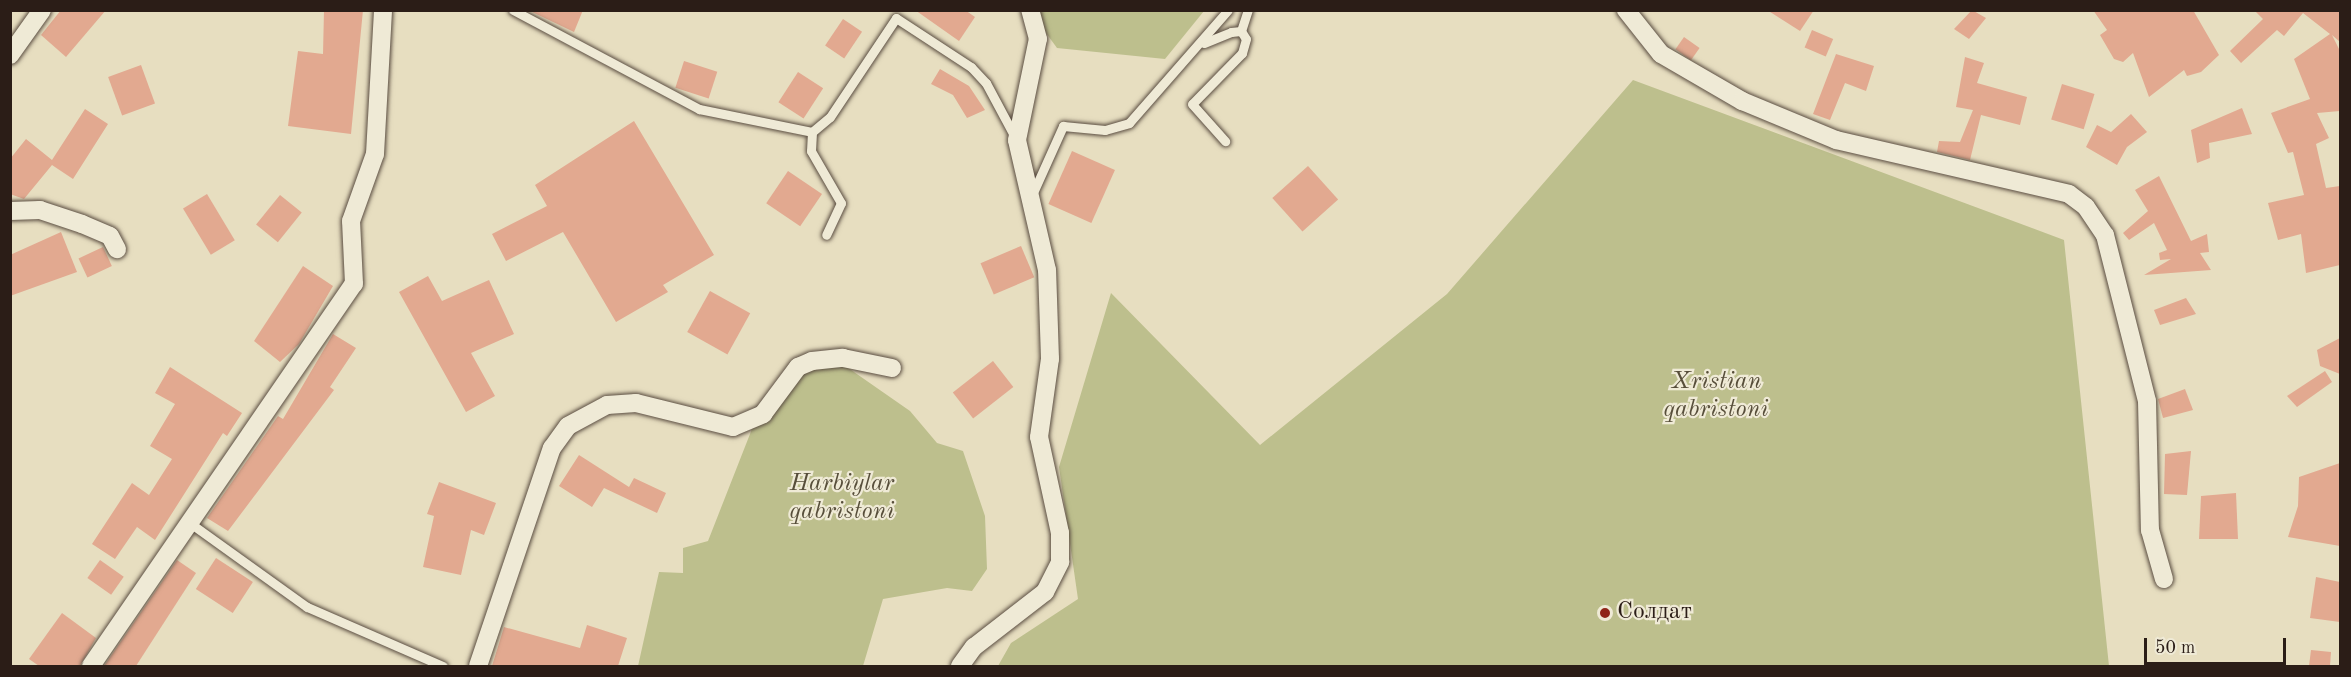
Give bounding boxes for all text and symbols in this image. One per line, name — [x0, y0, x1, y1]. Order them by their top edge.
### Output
park label: Xristian qabristoni — [1664, 369, 1768, 425]
park label: Harbiylar qabristoni — [790, 471, 894, 527]
place label: Солдат — [1617, 599, 1692, 627]
marker: Солдат — [1598, 606, 1612, 620]
scale bar — [2147, 626, 2290, 664]
text: 50 m — [2155, 639, 2195, 657]

